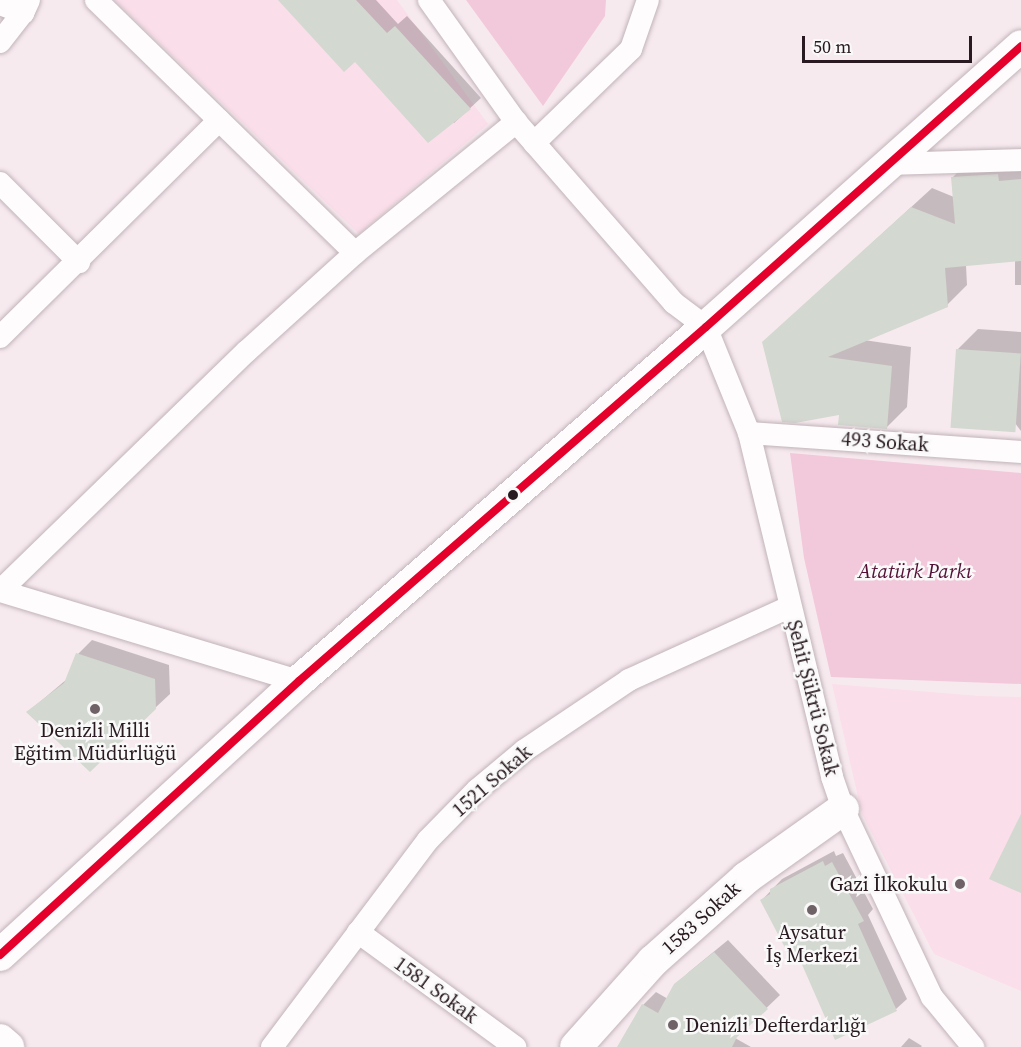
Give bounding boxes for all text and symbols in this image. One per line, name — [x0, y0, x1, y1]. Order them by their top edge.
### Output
scale bar — [805, 24, 974, 62]
text: 50 m — [813, 34, 851, 59]
street label: 493 Sokak — [840, 427, 930, 457]
unlabelled marker — [507, 489, 519, 501]
park label: Atatürk Parkı — [858, 559, 972, 583]
street label: Şehit Şükrü Sokak — [782, 618, 844, 778]
marker: Denizli Milli Eğitim Müdürlüğü — [88, 702, 102, 716]
place label: Denizli Milli Eğitim Müdürlüğü — [14, 718, 176, 765]
street label: 1521 Sokak — [447, 740, 537, 822]
place label: Gazi İlkokulu — [830, 872, 948, 896]
street label: 1583 Sokak — [657, 876, 745, 960]
marker: Gazi İlkokulu — [953, 877, 967, 891]
marker: Aysatur İş Merkezi — [805, 903, 819, 917]
place label: Aysatur İş Merkezi — [766, 920, 858, 967]
street label: 1581 Sokak — [389, 952, 483, 1028]
place label: Denizli Defterdarlığı — [685, 1013, 866, 1037]
marker: Denizli Defterdarlığı — [666, 1018, 680, 1032]

